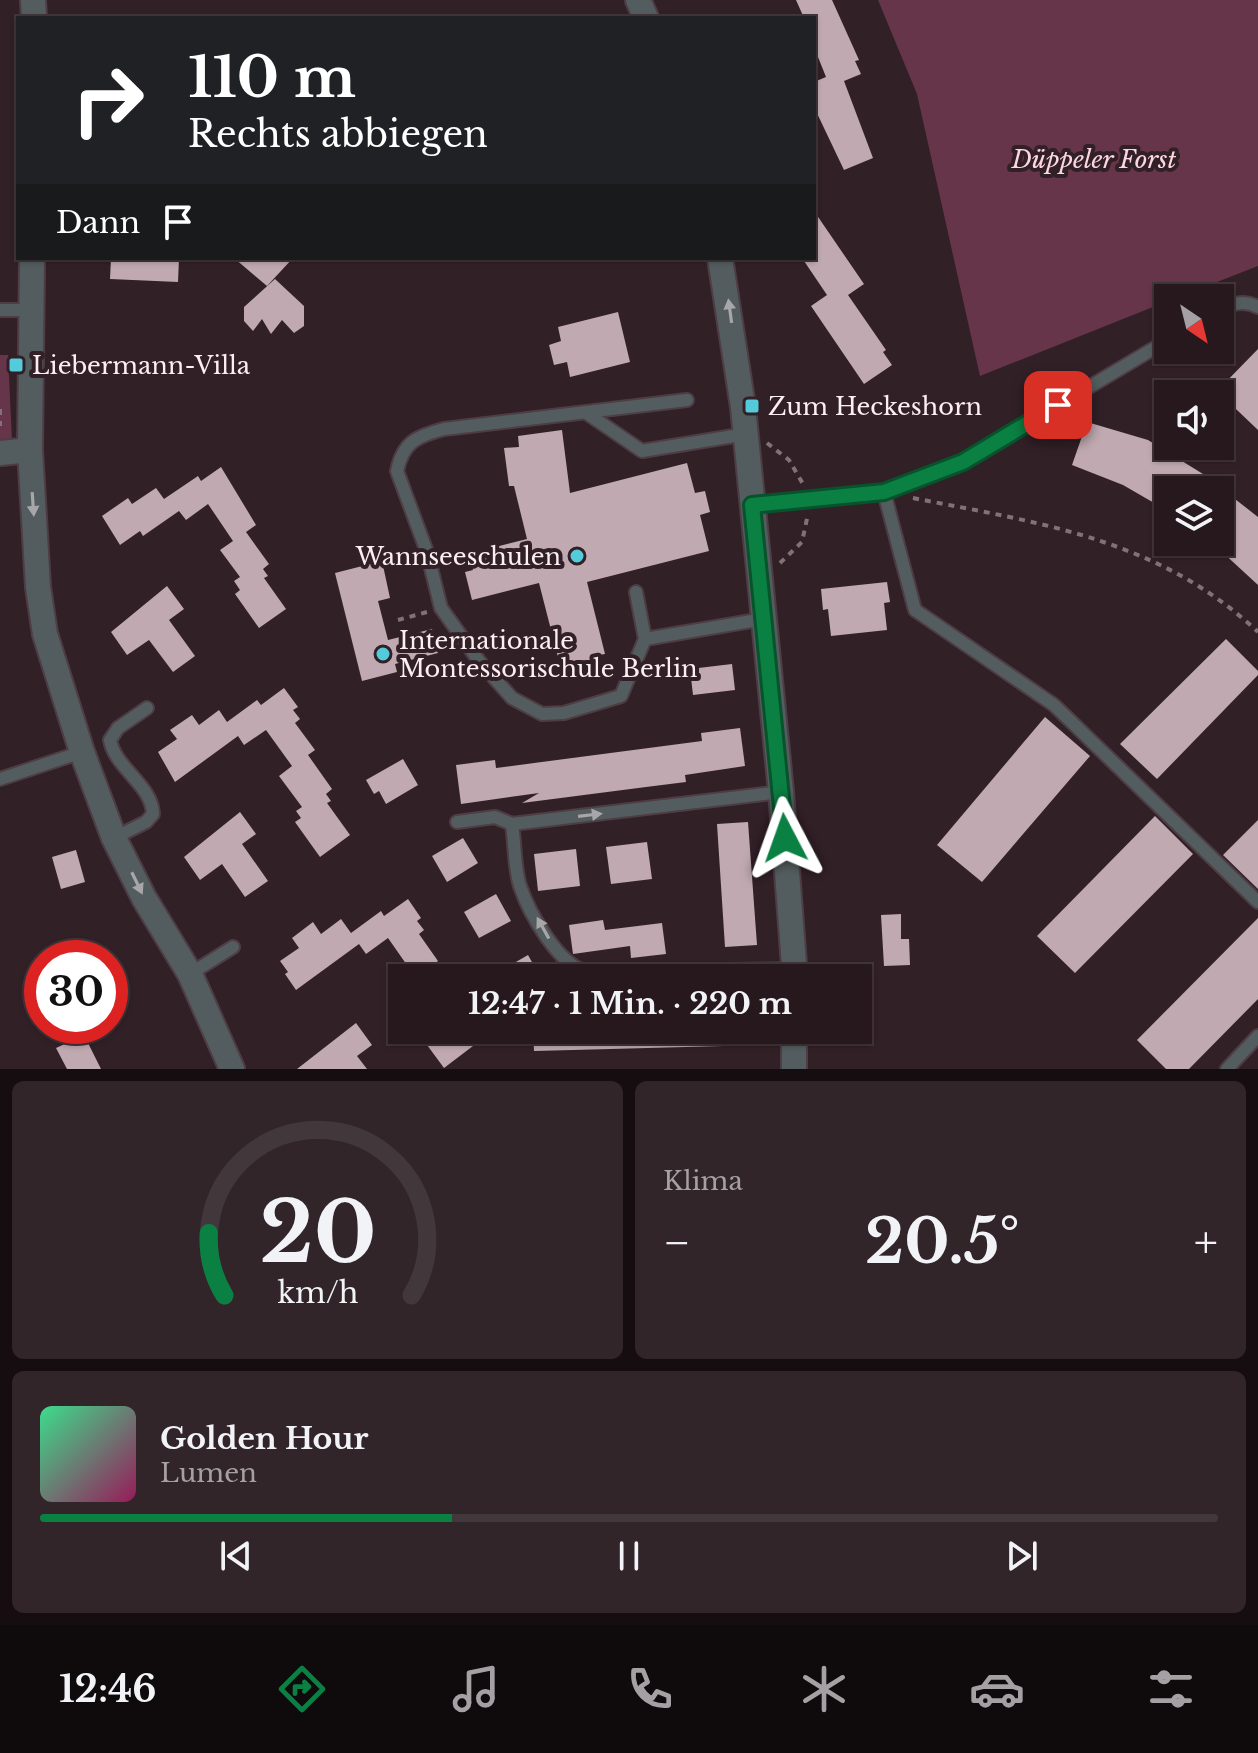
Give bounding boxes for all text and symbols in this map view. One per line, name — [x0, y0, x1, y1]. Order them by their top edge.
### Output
text: 110 m — [188, 43, 356, 112]
icon: right — [56, 48, 160, 152]
text: Rechts abbiegen — [188, 112, 488, 157]
park label: Düppeler Forst — [1011, 145, 1176, 174]
icon: arrive — [156, 200, 200, 244]
text: Dann — [56, 204, 140, 241]
north arrow — [1154, 284, 1234, 364]
map controls — [1154, 284, 1234, 556]
one-way arrow — [723, 298, 736, 323]
place label: Liebermann-Villa — [32, 351, 251, 380]
marker: Liebermann-Villa — [7, 356, 25, 374]
pin — [1024, 371, 1092, 439]
button: sound — [1154, 380, 1234, 460]
icon: arrive — [1036, 383, 1080, 427]
place label: Zum Heckeshorn — [768, 392, 982, 421]
marker: Zum Heckeshorn — [743, 397, 761, 415]
button: layers — [1154, 476, 1234, 556]
one-way arrow — [27, 492, 40, 517]
place label: Wannseeschulen — [355, 542, 561, 571]
marker: Wannseeschulen — [568, 547, 586, 565]
place label: Internationale Montessorischule Berlin — [399, 626, 698, 683]
marker: Internationale Montessorischule Berlin — [374, 645, 392, 663]
position arrow — [743, 796, 827, 880]
one-way arrow — [578, 808, 603, 821]
one-way arrow — [130, 872, 144, 895]
one-way arrow — [536, 916, 550, 939]
speed limit sign: 30 — [24, 940, 128, 1044]
text: 12:47 · 1 Min. · 220 m — [468, 985, 792, 1022]
text: Klima — [663, 1165, 743, 1197]
text: 20 — [259, 1181, 376, 1284]
text: 20.5° — [865, 1205, 1020, 1279]
text: − — [663, 1215, 691, 1270]
text: + — [1194, 1215, 1218, 1270]
text: km/h — [277, 1275, 358, 1311]
text: Golden Hour — [160, 1420, 369, 1457]
text: Lumen — [160, 1457, 257, 1489]
icon: previous — [214, 1534, 258, 1578]
icon: pause — [607, 1534, 651, 1578]
icon: next — [1000, 1534, 1044, 1578]
icon: directions — [274, 1661, 330, 1717]
icon: music — [448, 1661, 504, 1717]
icon: phone — [622, 1661, 678, 1717]
icon: climate — [796, 1661, 852, 1717]
icon: car — [969, 1661, 1025, 1717]
icon: filters — [1143, 1661, 1199, 1717]
text: 12:46 — [59, 1667, 156, 1712]

